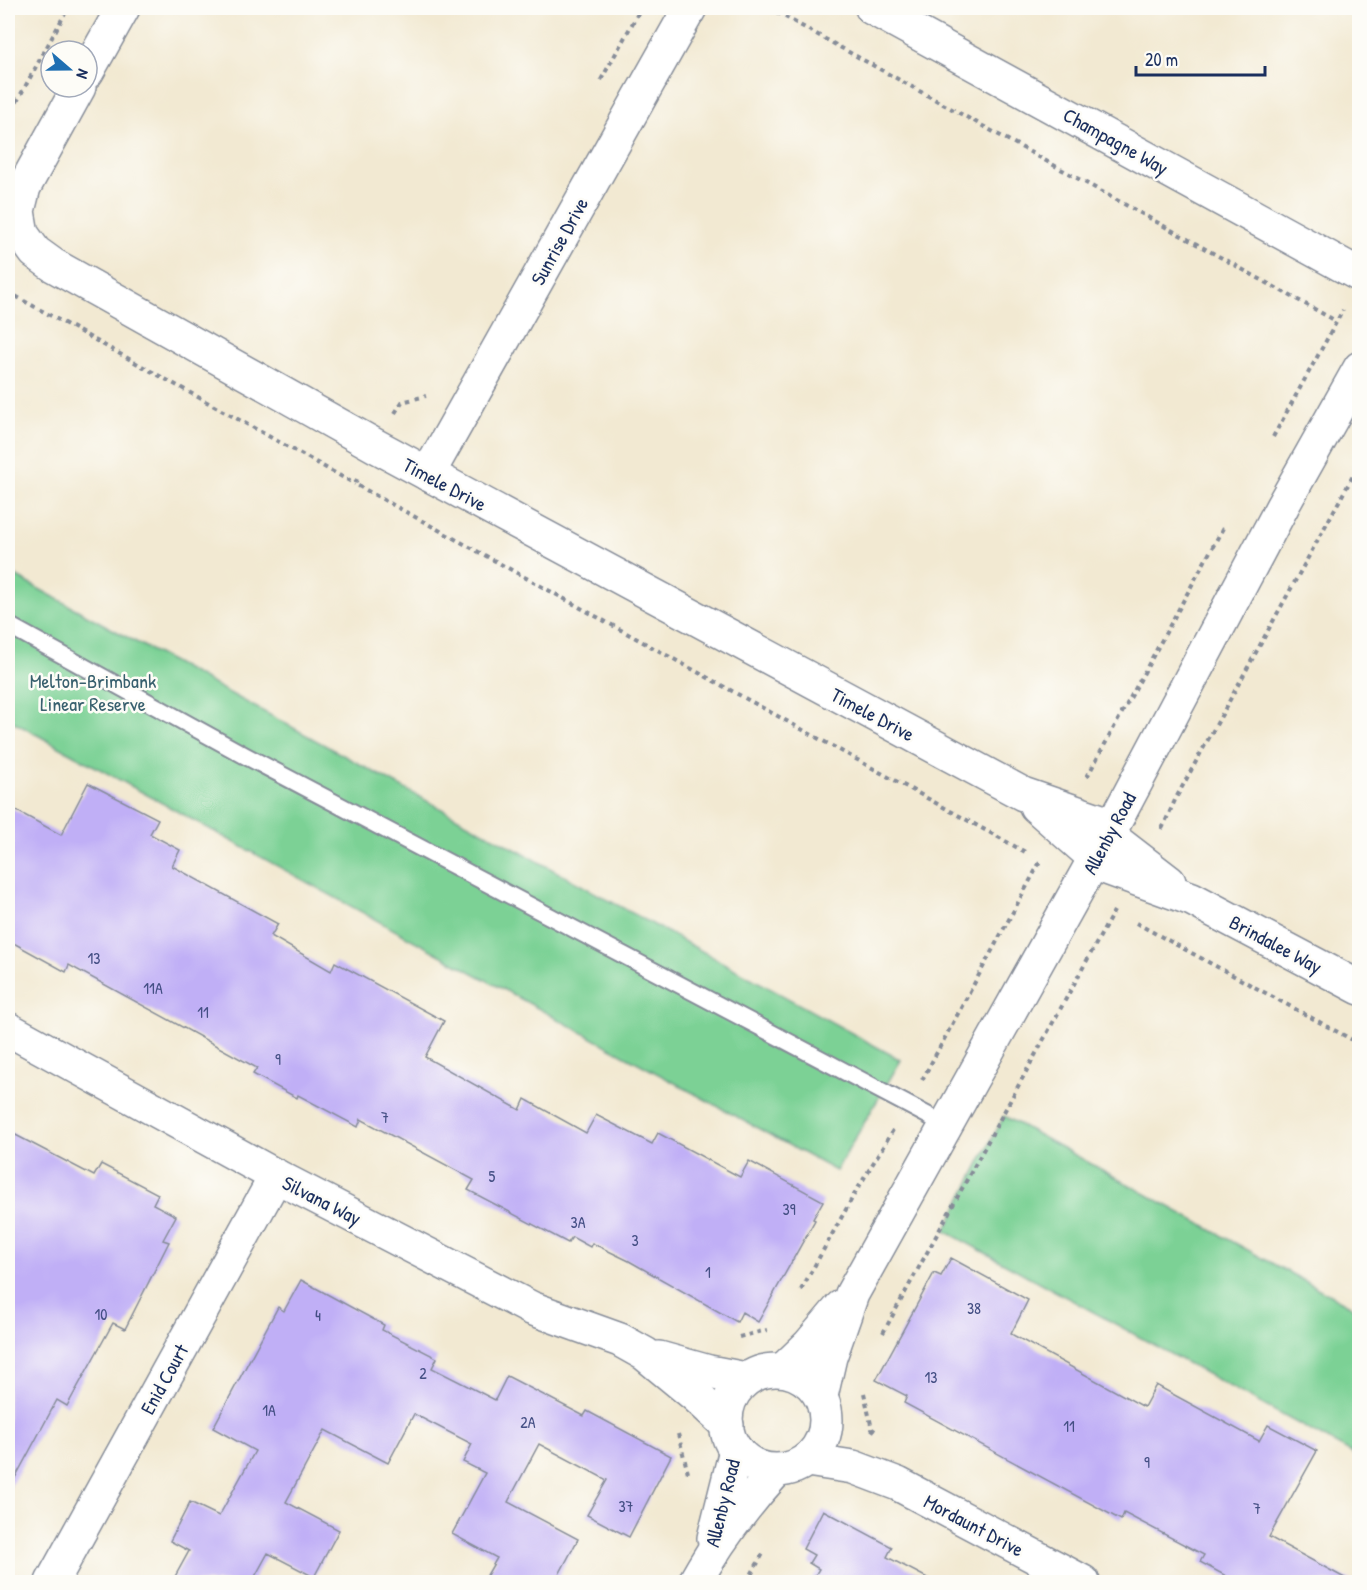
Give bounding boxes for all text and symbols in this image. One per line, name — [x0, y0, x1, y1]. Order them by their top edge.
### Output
north arrow — [39, 39, 99, 99]
scale bar — [1136, 39, 1265, 77]
text: 20 m — [1145, 47, 1178, 72]
text: N — [71, 66, 95, 82]
street label: Champagne Way — [1059, 101, 1173, 181]
street label: Sunrise Drive — [524, 192, 594, 290]
street label: Timele Drive — [399, 451, 492, 517]
park label: Melton-Brimbank Linear Reserve — [30, 667, 156, 717]
street label: Timele Drive — [827, 681, 920, 747]
street label: Allenby Road — [1076, 787, 1142, 879]
street label: Brindalee Way — [1225, 908, 1327, 980]
house number: 13 — [88, 947, 100, 969]
house number: 11A — [143, 977, 163, 999]
house number: 11 — [197, 1001, 209, 1023]
house number: 9 — [275, 1048, 281, 1070]
house number: 7 — [381, 1106, 389, 1128]
house number: 5 — [489, 1165, 496, 1187]
street label: Silvana Way — [278, 1169, 366, 1231]
house number: 39 — [782, 1198, 796, 1220]
house number: 3A — [571, 1211, 586, 1233]
house number: 3 — [631, 1229, 639, 1251]
house number: 1 — [705, 1261, 711, 1283]
house number: 38 — [967, 1297, 981, 1319]
house number: 10 — [95, 1303, 107, 1325]
house number: 4 — [315, 1304, 321, 1326]
street label: Enid Court — [134, 1338, 195, 1419]
house number: 2 — [419, 1362, 427, 1384]
house number: 13 — [925, 1366, 937, 1388]
house number: 1A — [262, 1399, 276, 1421]
house number: 2A — [520, 1411, 536, 1433]
house number: 11 — [1063, 1415, 1075, 1437]
house number: 9 — [1144, 1451, 1150, 1473]
street label: Allenby Road — [698, 1456, 746, 1550]
street label: Mordaunt Drive — [919, 1487, 1029, 1563]
house number: 37 — [618, 1495, 634, 1517]
house number: 7 — [1253, 1497, 1261, 1519]

